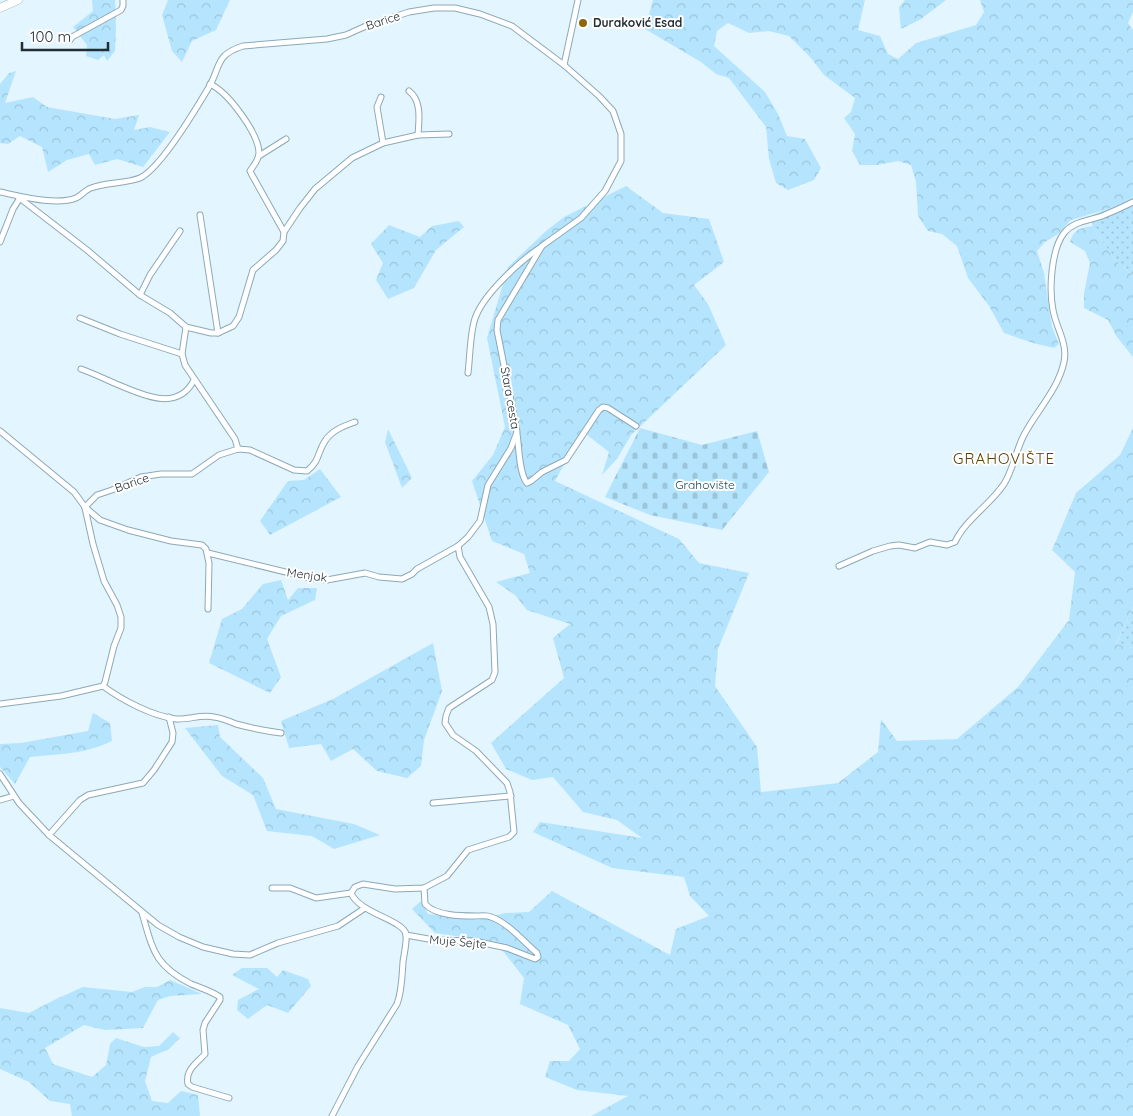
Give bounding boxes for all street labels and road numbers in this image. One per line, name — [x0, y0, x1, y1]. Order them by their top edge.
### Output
street label: Barice — [364, 8, 402, 33]
street label: Stara cesta — [498, 366, 523, 430]
street label: Barice — [113, 470, 151, 495]
street label: Menjak — [286, 564, 328, 585]
street label: Muje Šejte — [429, 932, 488, 952]

